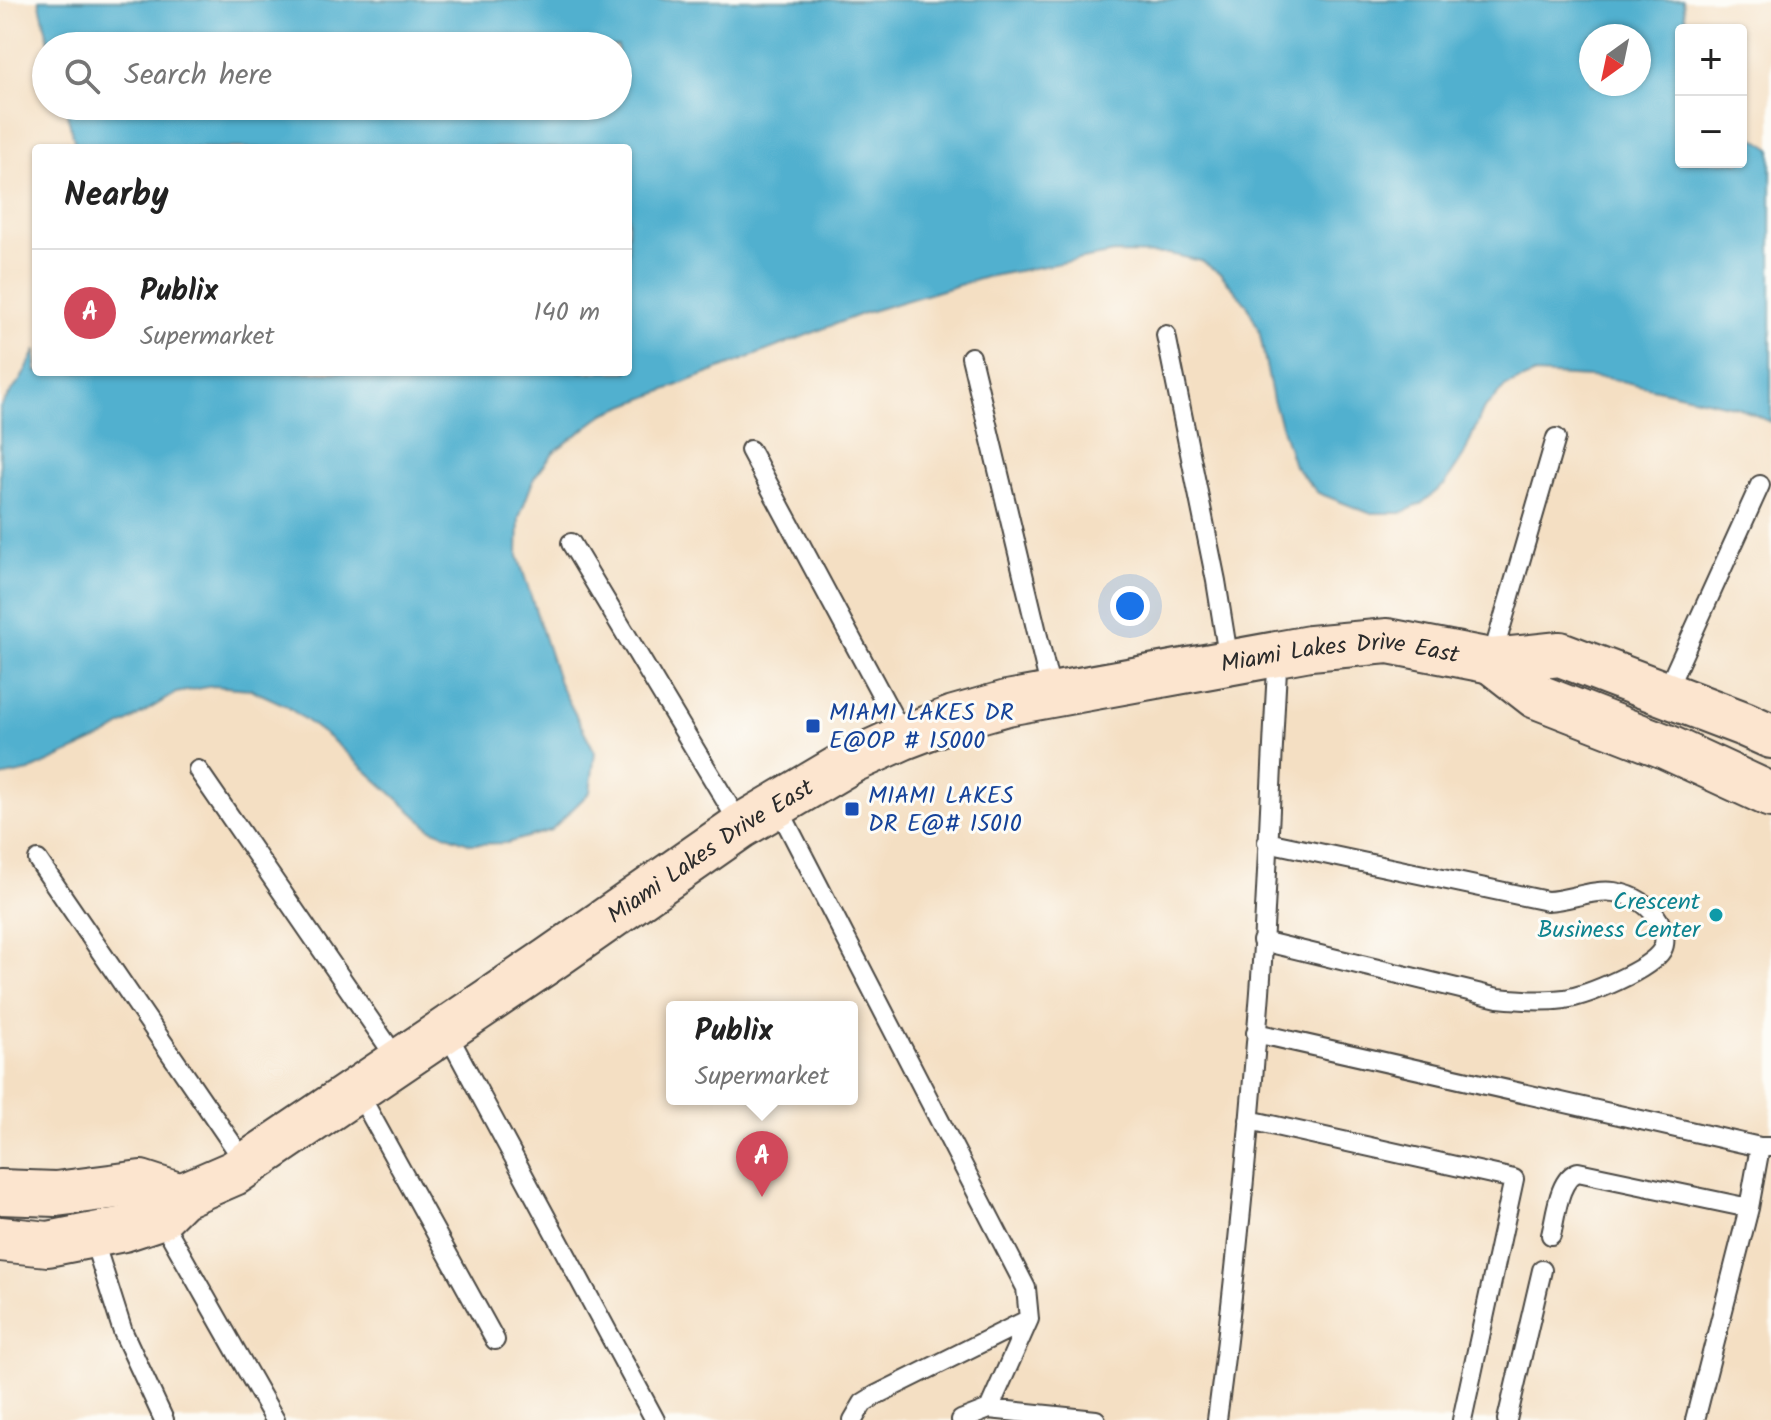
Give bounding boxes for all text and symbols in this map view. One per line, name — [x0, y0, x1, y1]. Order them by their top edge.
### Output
north arrow — [1579, 24, 1651, 96]
map controls — [1675, 24, 1747, 168]
button: + — [1675, 24, 1747, 96]
search box — [32, 32, 632, 120]
text: Search here — [124, 52, 272, 100]
icon: search — [60, 54, 104, 98]
button: − — [1675, 96, 1747, 168]
text: Nearby — [64, 169, 169, 223]
text: Publix — [140, 268, 218, 316]
text: A — [82, 292, 98, 334]
text: 140 m — [533, 292, 600, 334]
text: Supermarket — [140, 316, 275, 358]
your location — [1110, 586, 1150, 626]
street label: Miami Lakes Drive East — [1218, 623, 1463, 685]
place label: MIAMI LAKES DR E@OP # 15000 — [829, 694, 1014, 761]
marker: MIAMI LAKES DR E@OP # 15000 — [804, 717, 822, 735]
street label: Miami Lakes Drive East — [599, 769, 822, 935]
place label: MIAMI LAKES DR E@# 15010 — [868, 777, 1022, 844]
marker: MIAMI LAKES DR E@# 15010 — [843, 800, 861, 818]
place label: Crescent Business Center — [1538, 883, 1702, 950]
marker: Crescent Business Center — [1707, 906, 1725, 924]
popup — [666, 1001, 858, 1105]
text: Publix — [695, 1008, 773, 1056]
text: Supermarket — [695, 1056, 829, 1098]
pin: A — [736, 1131, 788, 1197]

